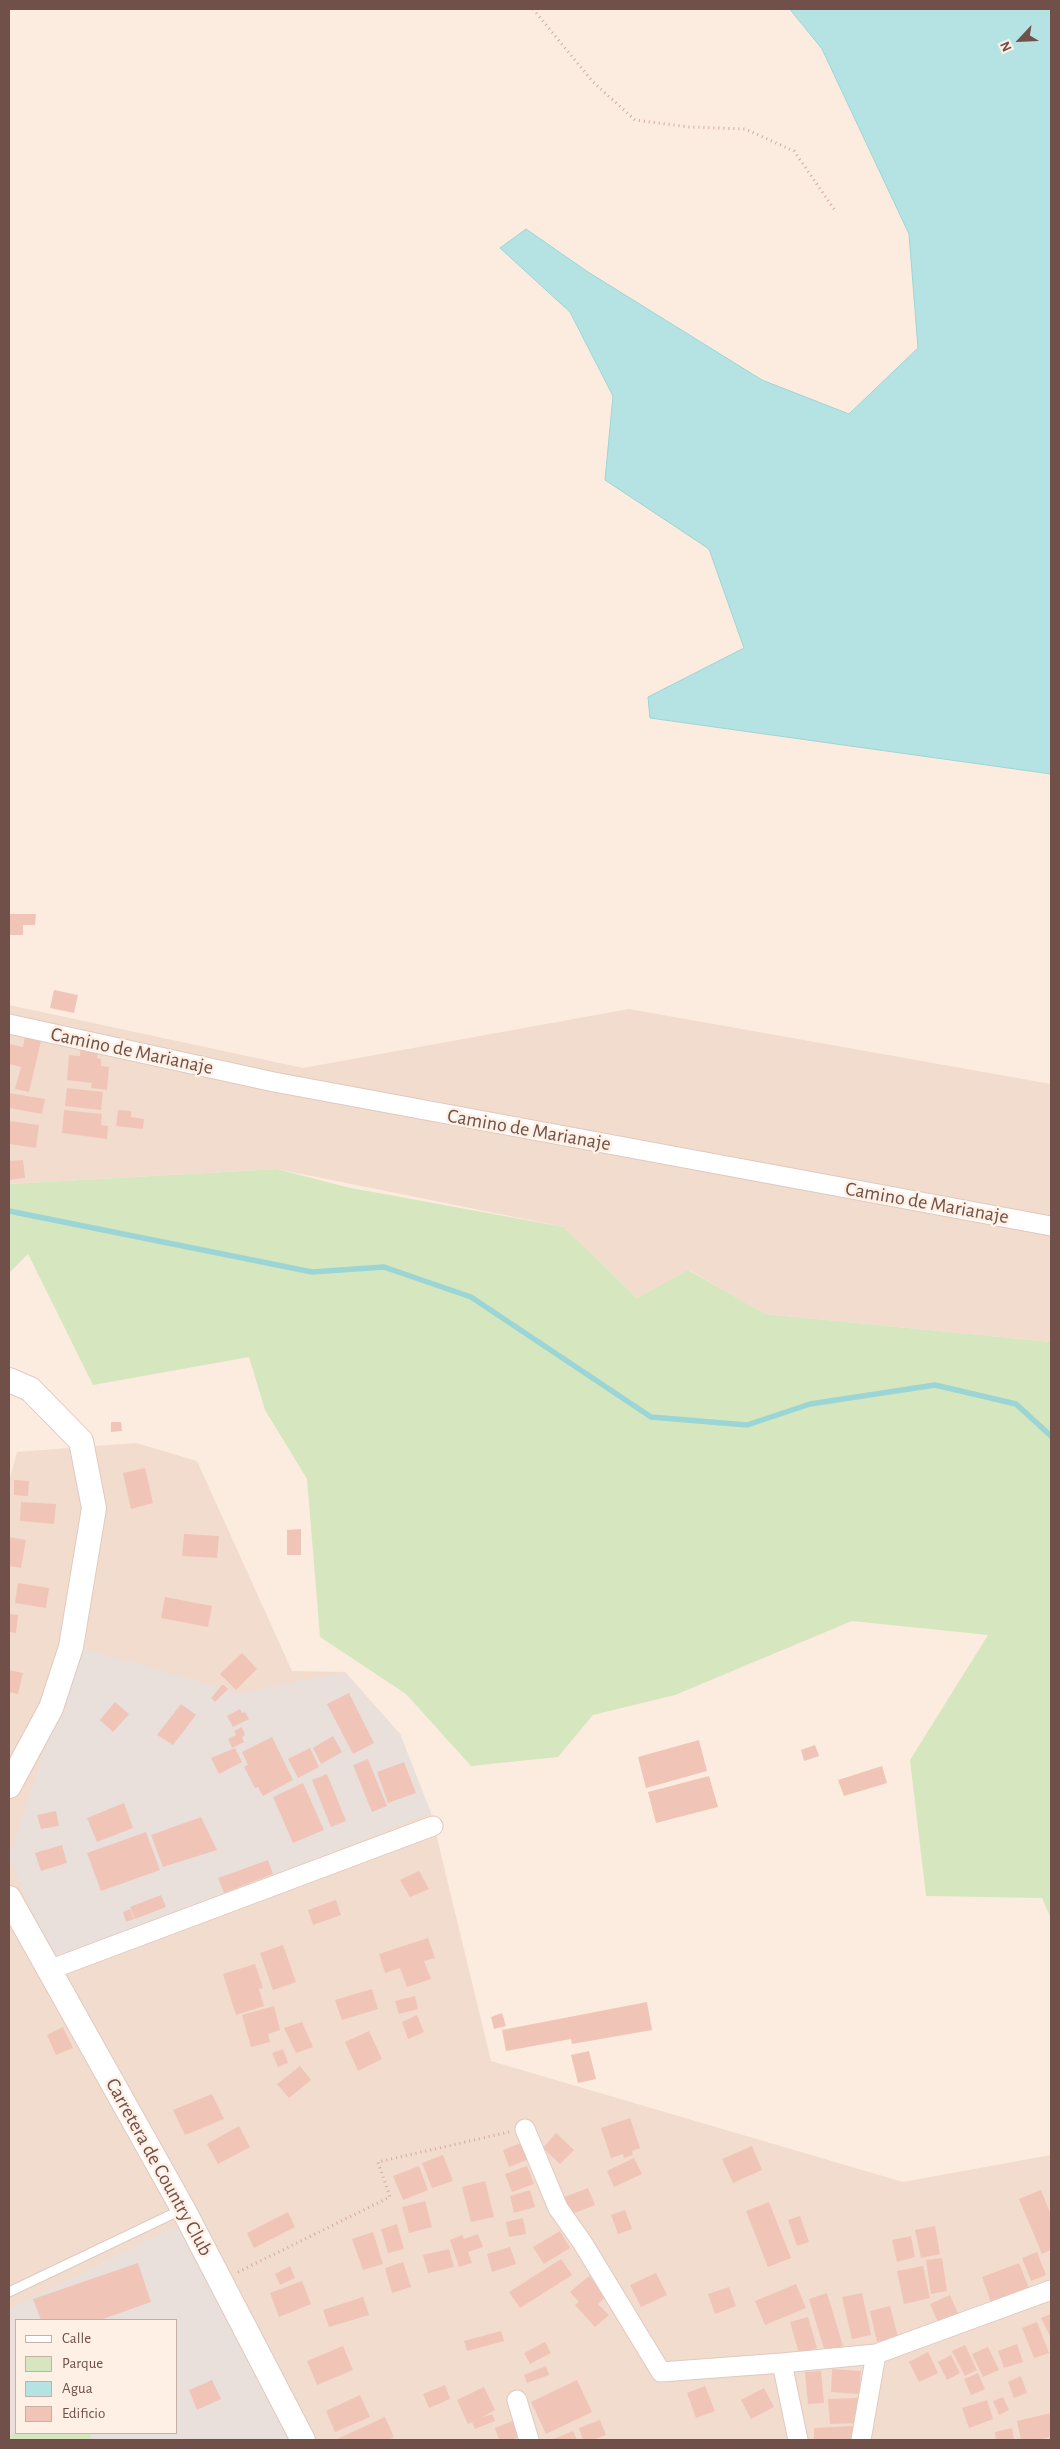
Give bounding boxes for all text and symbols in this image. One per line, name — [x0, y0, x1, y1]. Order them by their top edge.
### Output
north arrow — [995, 15, 1045, 65]
text: N — [998, 39, 1015, 54]
street label: Camino de Marianaje — [48, 1022, 216, 1080]
street label: Camino de Marianaje — [445, 1104, 613, 1156]
street label: Camino de Marianaje — [843, 1177, 1011, 1229]
street label: Carretera de Country Club — [100, 2074, 218, 2260]
legend — [15, 2319, 178, 2434]
text: Calle — [62, 2331, 91, 2346]
text: Parque — [62, 2356, 103, 2371]
text: Agua — [62, 2381, 93, 2396]
text: Edificio — [62, 2406, 105, 2421]

